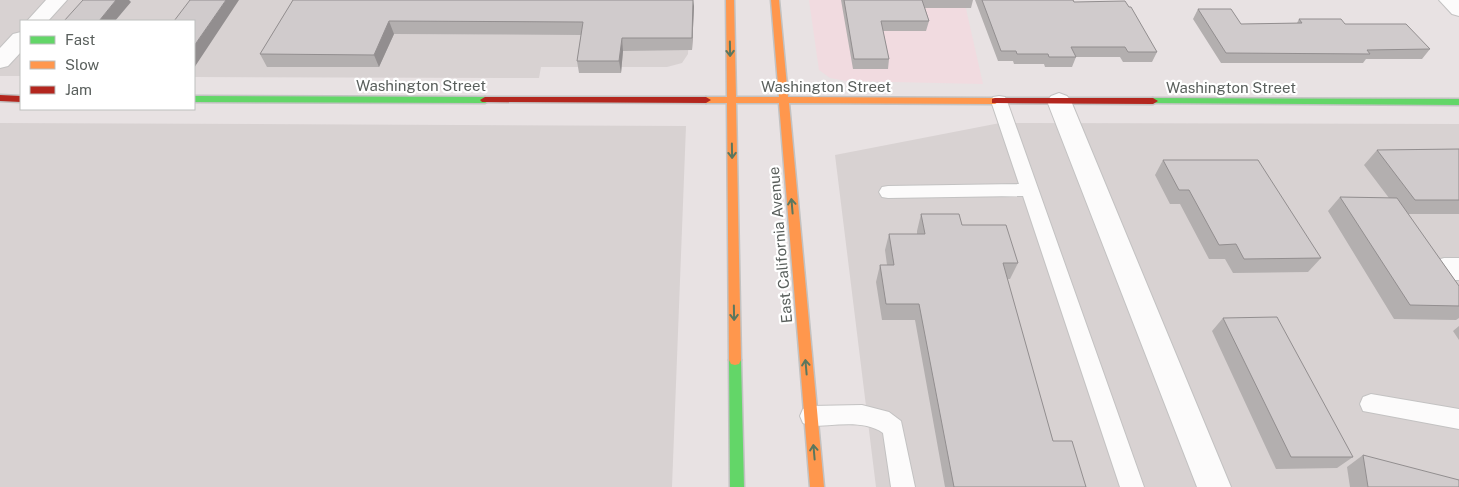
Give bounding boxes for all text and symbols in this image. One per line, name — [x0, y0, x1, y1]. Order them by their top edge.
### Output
legend — [20, 20, 195, 110]
text: Fast — [65, 31, 95, 48]
one-way arrow — [726, 40, 735, 56]
text: Slow — [65, 56, 100, 73]
street label: Washington Street — [356, 77, 486, 94]
street label: Washington Street — [761, 78, 891, 95]
street label: Washington Street — [1166, 79, 1296, 96]
text: Jam — [65, 81, 92, 98]
one-way arrow — [727, 142, 737, 158]
street label: East California Avenue — [765, 166, 795, 324]
one-way arrow — [787, 198, 797, 214]
one-way arrow — [729, 304, 739, 321]
one-way arrow — [802, 360, 811, 376]
one-way arrow — [809, 444, 818, 460]

